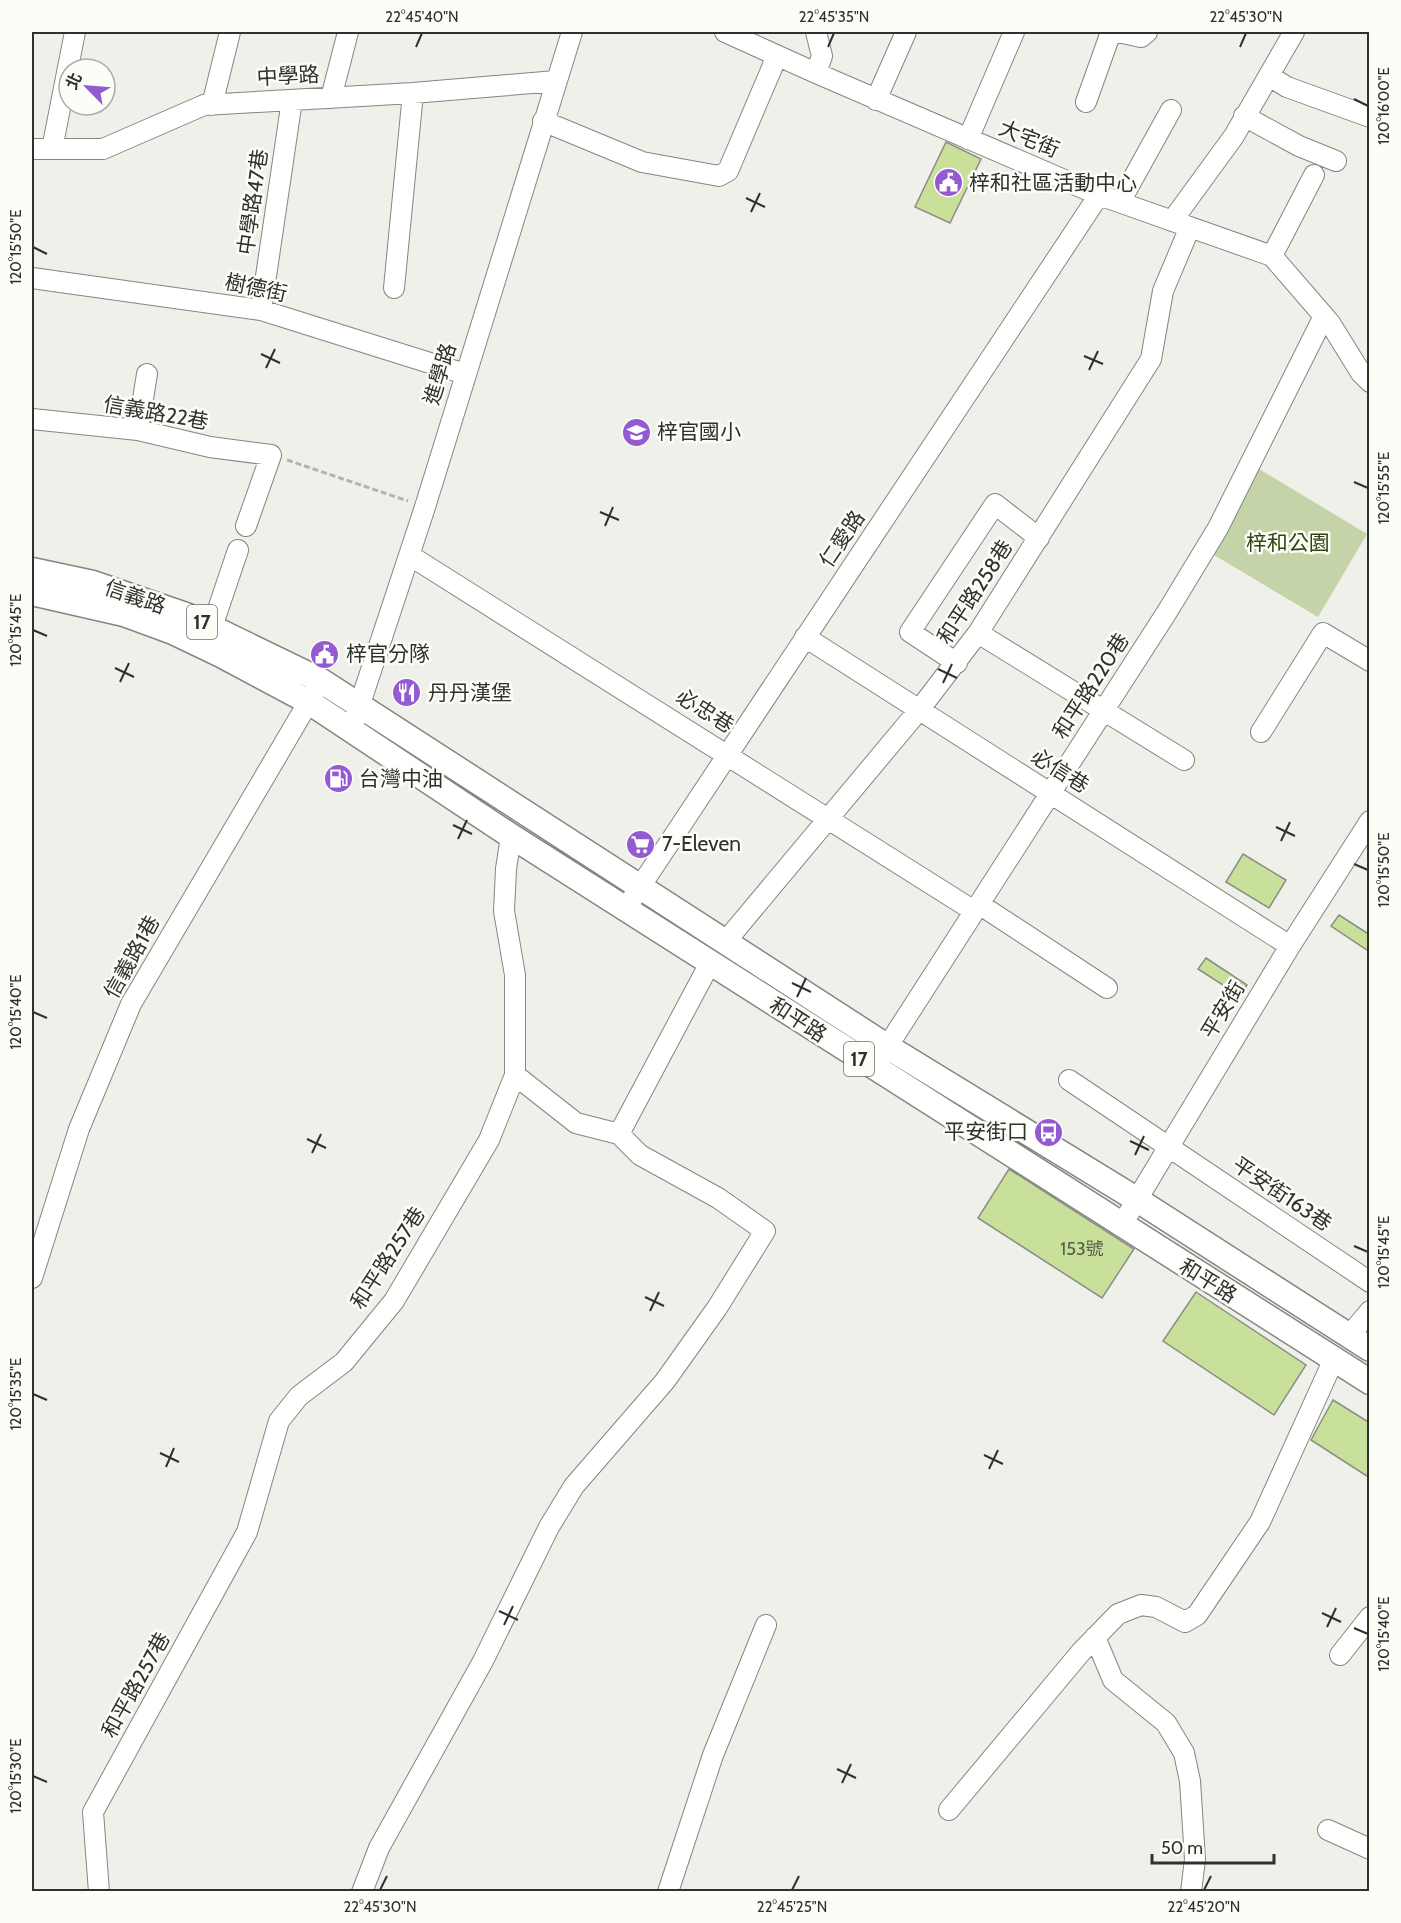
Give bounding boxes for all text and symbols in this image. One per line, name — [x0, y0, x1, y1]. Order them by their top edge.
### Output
text: 22°45'40"N — [385, 8, 459, 26]
text: 22°45'35"N — [799, 8, 869, 26]
text: 22°45'30"N — [1209, 8, 1283, 26]
north arrow — [57, 57, 117, 117]
street label: 中學路 — [256, 61, 320, 90]
text: 120°16'00"E — [1375, 67, 1393, 145]
text: 北 — [62, 70, 86, 92]
street label: 大宅街 — [995, 115, 1063, 162]
street label: 中學路47巷 — [233, 147, 272, 257]
public building icon: 梓和社區活動中心 — [932, 167, 964, 199]
place label: 梓和社區活動中心 — [969, 170, 1137, 195]
text: 120°15'50"E — [7, 210, 25, 284]
street label: 樹德街 — [223, 269, 290, 306]
street label: 進學路 — [418, 340, 461, 408]
street label: 信義路22巷 — [102, 391, 210, 434]
school or university icon: 梓官國小 — [620, 416, 652, 448]
place label: 梓官國小 — [657, 419, 741, 444]
text: 120°15'55"E — [1375, 452, 1393, 524]
street label: 仁愛路 — [814, 506, 870, 572]
park label: 梓和公園 — [1246, 530, 1330, 555]
street label: 和平路258巷 — [932, 535, 1017, 648]
street label: 信義路 — [101, 574, 169, 619]
text: 120°15'45"E — [7, 594, 25, 666]
road number: 17 — [187, 605, 217, 639]
street label: 和平路220巷 — [1047, 628, 1134, 743]
public building icon: 梓官分隊 — [309, 638, 341, 670]
place label: 梓官分隊 — [346, 641, 430, 666]
restaurant icon: 丹丹漢堡 — [391, 677, 423, 709]
place label: 丹丹漢堡 — [428, 680, 512, 705]
street label: 必忠巷 — [672, 683, 739, 738]
street label: 必信巷 — [1027, 743, 1094, 798]
fuel station icon: 台灣中油 — [322, 763, 354, 795]
place label: 台灣中油 — [359, 766, 443, 791]
supermarket icon: 7-Eleven — [625, 828, 657, 860]
place label: 7-Eleven — [662, 831, 741, 856]
text: 120°15'50"E — [1375, 833, 1393, 907]
street label: 信義路1巷 — [99, 911, 165, 1003]
text: 120°15'40"E — [7, 974, 25, 1050]
street label: 平安街 — [1196, 976, 1250, 1043]
street label: 和平路 — [765, 992, 831, 1047]
road number: 17 — [844, 1042, 874, 1076]
bus stop icon: 平安街口 — [1033, 1116, 1065, 1148]
place label: 平安街口 — [944, 1119, 1028, 1144]
street label: 平安街163巷 — [1228, 1151, 1337, 1236]
street label: 和平路257巷 — [345, 1202, 430, 1314]
text: 120°15'45"E — [1375, 1216, 1393, 1288]
house number: 153號 — [1060, 1238, 1104, 1260]
street label: 和平路 — [1175, 1253, 1242, 1308]
text: 120°15'35"E — [7, 1358, 25, 1430]
text: 120°15'40"E — [1375, 1596, 1393, 1672]
street label: 和平路257巷 — [96, 1628, 175, 1742]
text: 120°15'30"E — [7, 1739, 25, 1813]
scale bar — [1152, 1827, 1274, 1865]
text: 50 m — [1161, 1837, 1203, 1859]
text: 22°45'30"N — [343, 1898, 417, 1916]
text: 22°45'25"N — [757, 1898, 827, 1916]
text: 22°45'20"N — [1168, 1898, 1240, 1916]

